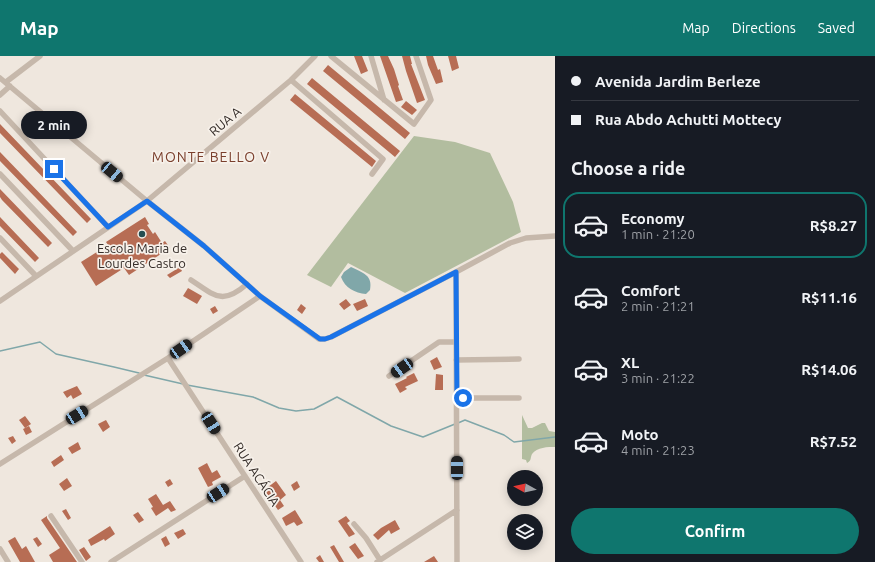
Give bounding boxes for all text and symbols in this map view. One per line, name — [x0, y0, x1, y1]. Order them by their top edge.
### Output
text: Map — [20, 17, 59, 39]
text: Map — [682, 20, 710, 36]
text: Directions — [732, 20, 796, 36]
text: Saved — [818, 20, 855, 36]
text: Avenida Jardim Berleze — [595, 73, 761, 90]
street label: RUA A — [206, 103, 244, 138]
callout: 2 min — [21, 111, 87, 139]
text: Rua Abdo Achutti Mottecy — [595, 111, 781, 128]
text: 2 min — [38, 118, 70, 132]
district label: MONTE BELLO V — [152, 149, 270, 165]
text: Choose a ride — [571, 158, 685, 178]
route end — [45, 160, 63, 178]
car — [99, 160, 125, 184]
icon: car — [573, 207, 609, 243]
text: Economy — [621, 210, 685, 227]
text: R$8.27 — [810, 217, 857, 234]
text: 1 min · 21:20 — [621, 227, 695, 241]
marker: Escola Maria de Lourdes Castro — [137, 229, 147, 239]
place label: Escola Maria de Lourdes Castro — [97, 241, 187, 270]
icon: car — [573, 279, 609, 315]
text: Comfort — [621, 282, 680, 299]
text: R$11.16 — [801, 289, 857, 306]
text: 2 min · 21:21 — [621, 299, 695, 313]
car — [168, 337, 194, 361]
icon: car — [573, 351, 609, 387]
text: XL — [621, 354, 639, 371]
car — [389, 356, 415, 380]
text: R$14.06 — [801, 361, 857, 378]
text: 3 min · 21:22 — [621, 371, 695, 385]
route start — [454, 389, 472, 407]
car — [64, 404, 90, 426]
car — [199, 410, 223, 436]
icon: car — [573, 423, 609, 459]
text: Moto — [621, 426, 659, 443]
text: R$7.52 — [810, 433, 857, 450]
street label: RUA ACÁCIA — [231, 439, 284, 509]
text: 4 min · 21:23 — [621, 443, 695, 457]
car — [451, 456, 463, 480]
north arrow — [507, 470, 543, 506]
map controls — [507, 470, 543, 550]
car — [205, 481, 231, 505]
button: Confirm — [571, 508, 859, 554]
button: layers — [507, 514, 543, 550]

